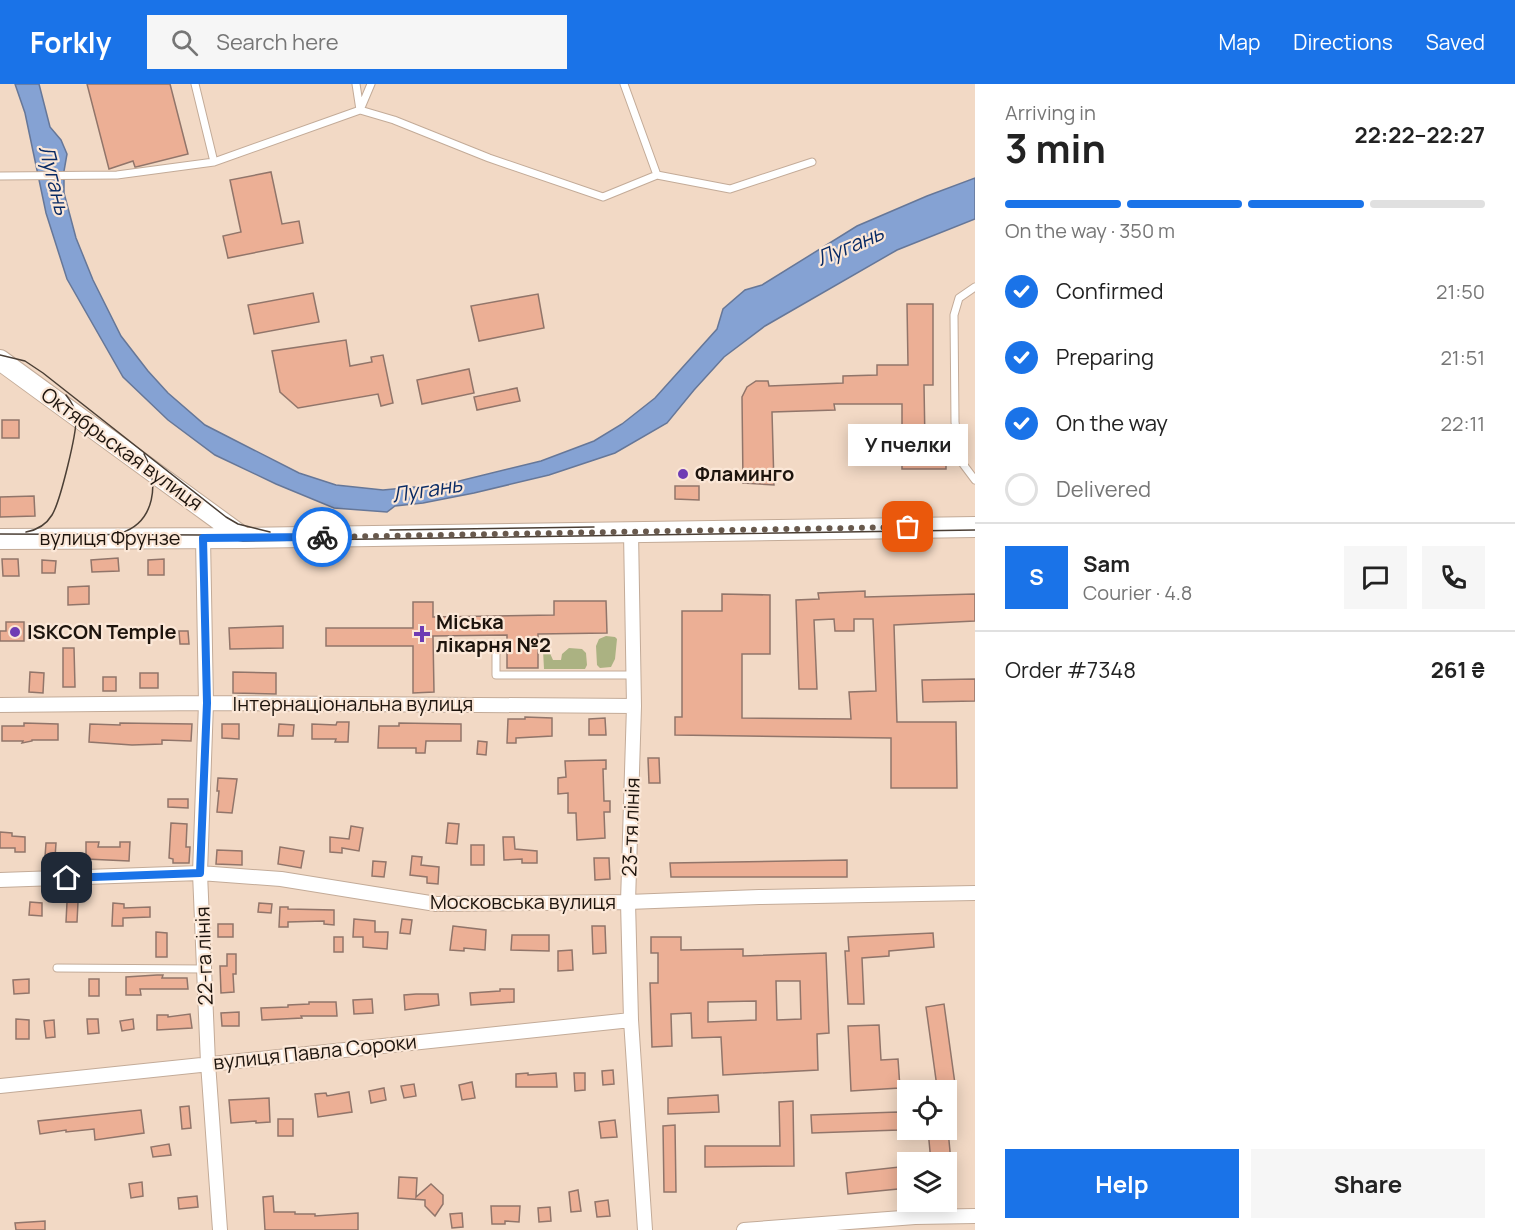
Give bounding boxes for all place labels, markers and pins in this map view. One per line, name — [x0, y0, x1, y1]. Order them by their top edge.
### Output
callout: У пчелки — [848, 425, 968, 467]
place label: Фламинго — [695, 460, 794, 487]
marker: Фламинго — [676, 467, 690, 481]
pin — [882, 501, 933, 552]
place label: Міська лікарня №2 — [436, 608, 551, 658]
place label: ISKCON Temple — [27, 618, 177, 645]
marker: ISKCON Temple — [8, 625, 22, 639]
marker: Міська лікарня №2 — [413, 625, 431, 643]
pin — [41, 852, 92, 903]

